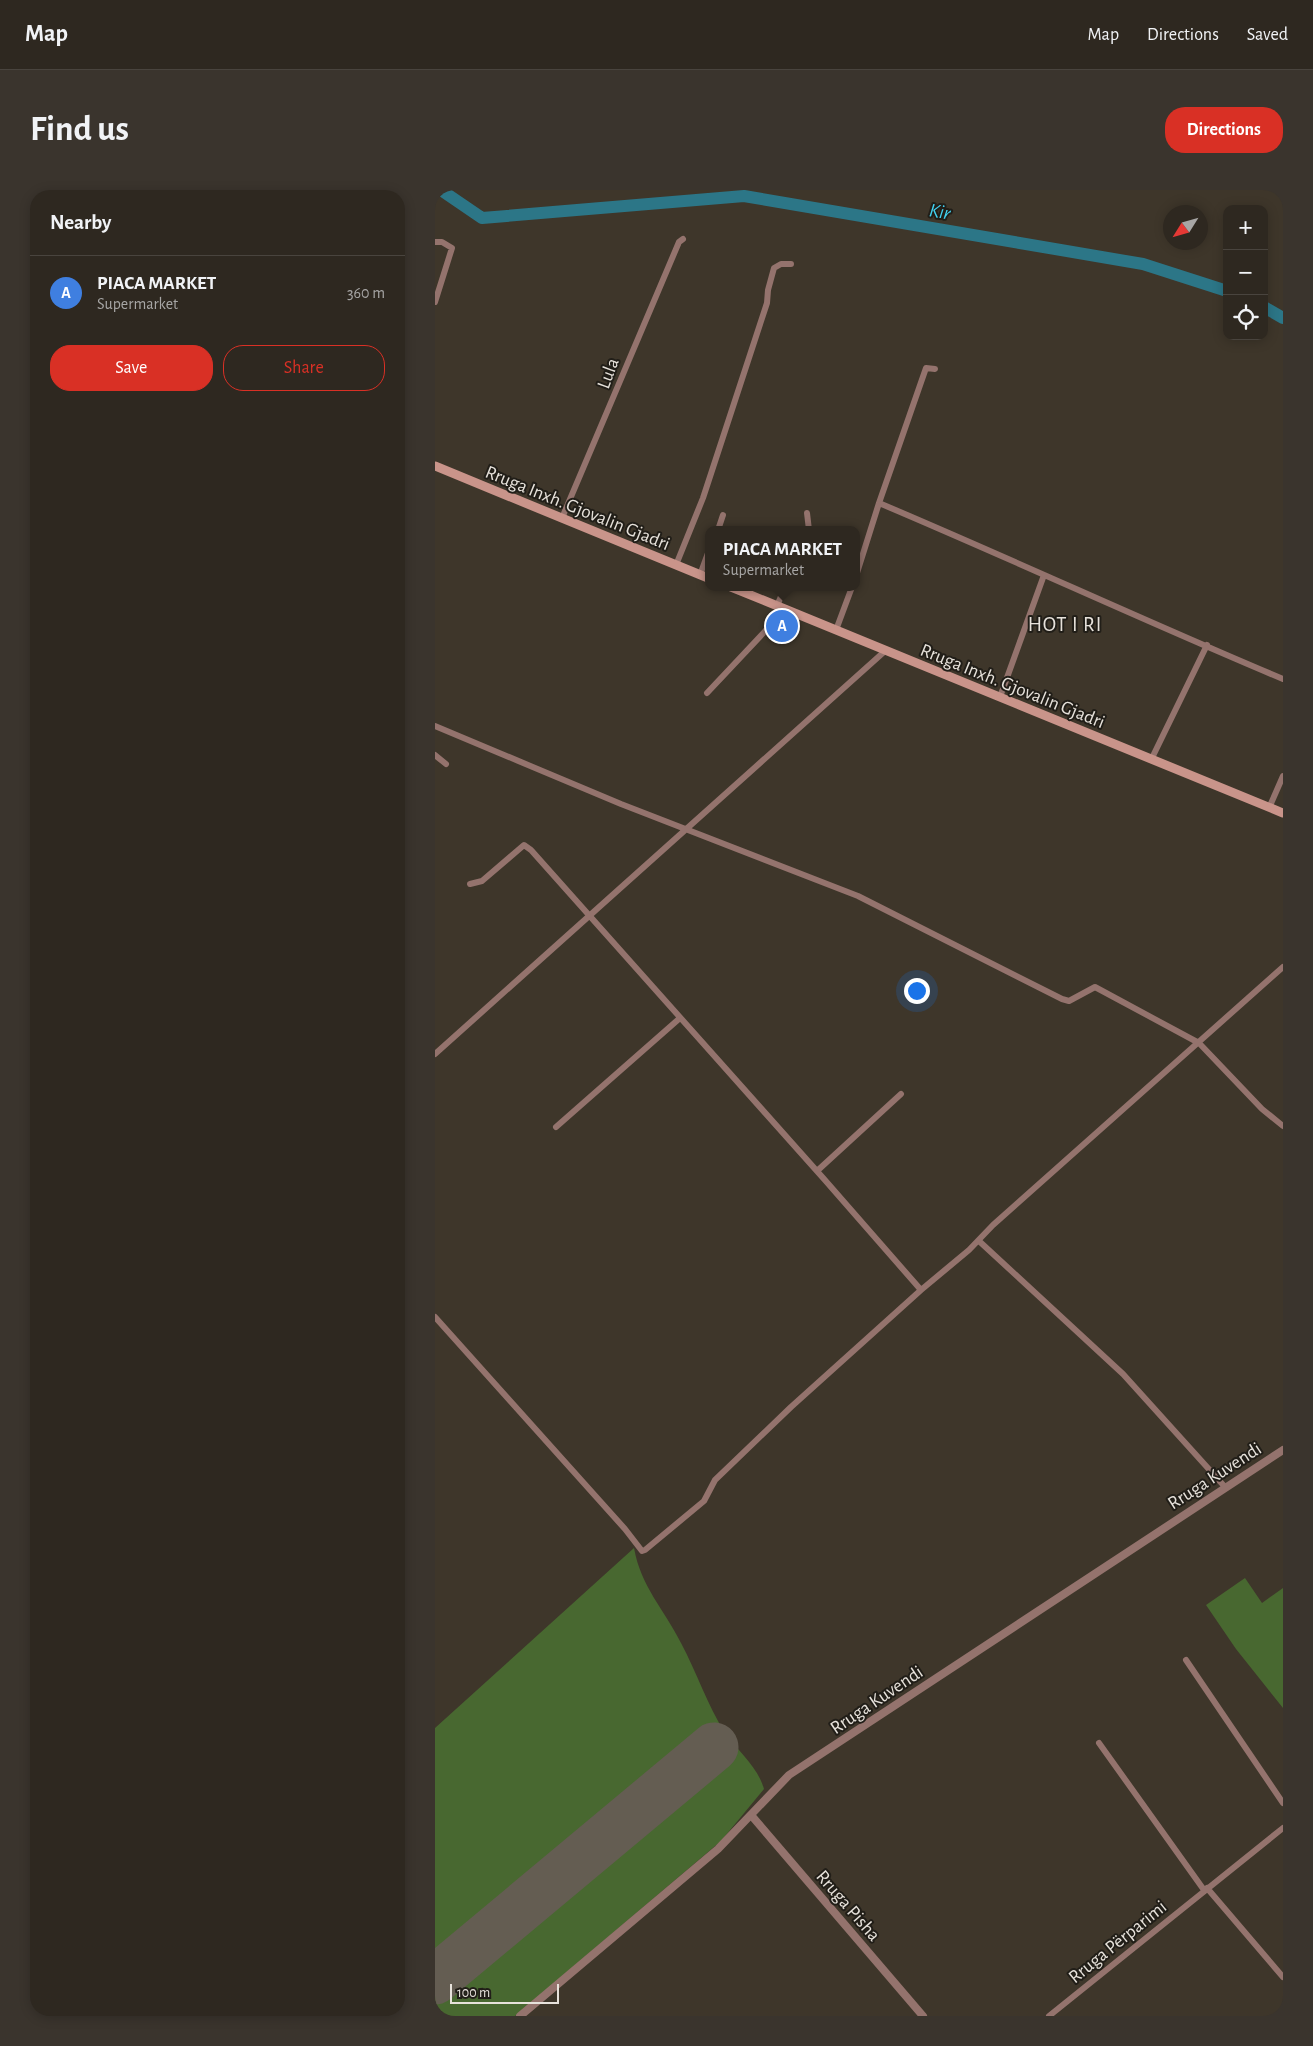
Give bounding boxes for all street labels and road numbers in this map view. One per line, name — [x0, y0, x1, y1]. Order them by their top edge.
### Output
street label: Lula — [594, 355, 623, 391]
street label: Rruga Inxh. Gjovalin Gjadri — [482, 463, 672, 554]
street label: Rruga Inxh. Gjovalin Gjadri — [917, 641, 1107, 732]
street label: Rruga Kuvendi — [1165, 1439, 1265, 1513]
street label: Rruga Kuvendi — [827, 1662, 927, 1738]
street label: Rruga Pisha — [812, 1867, 884, 1945]
street label: Rruga Përparimi — [1065, 1897, 1170, 1987]

